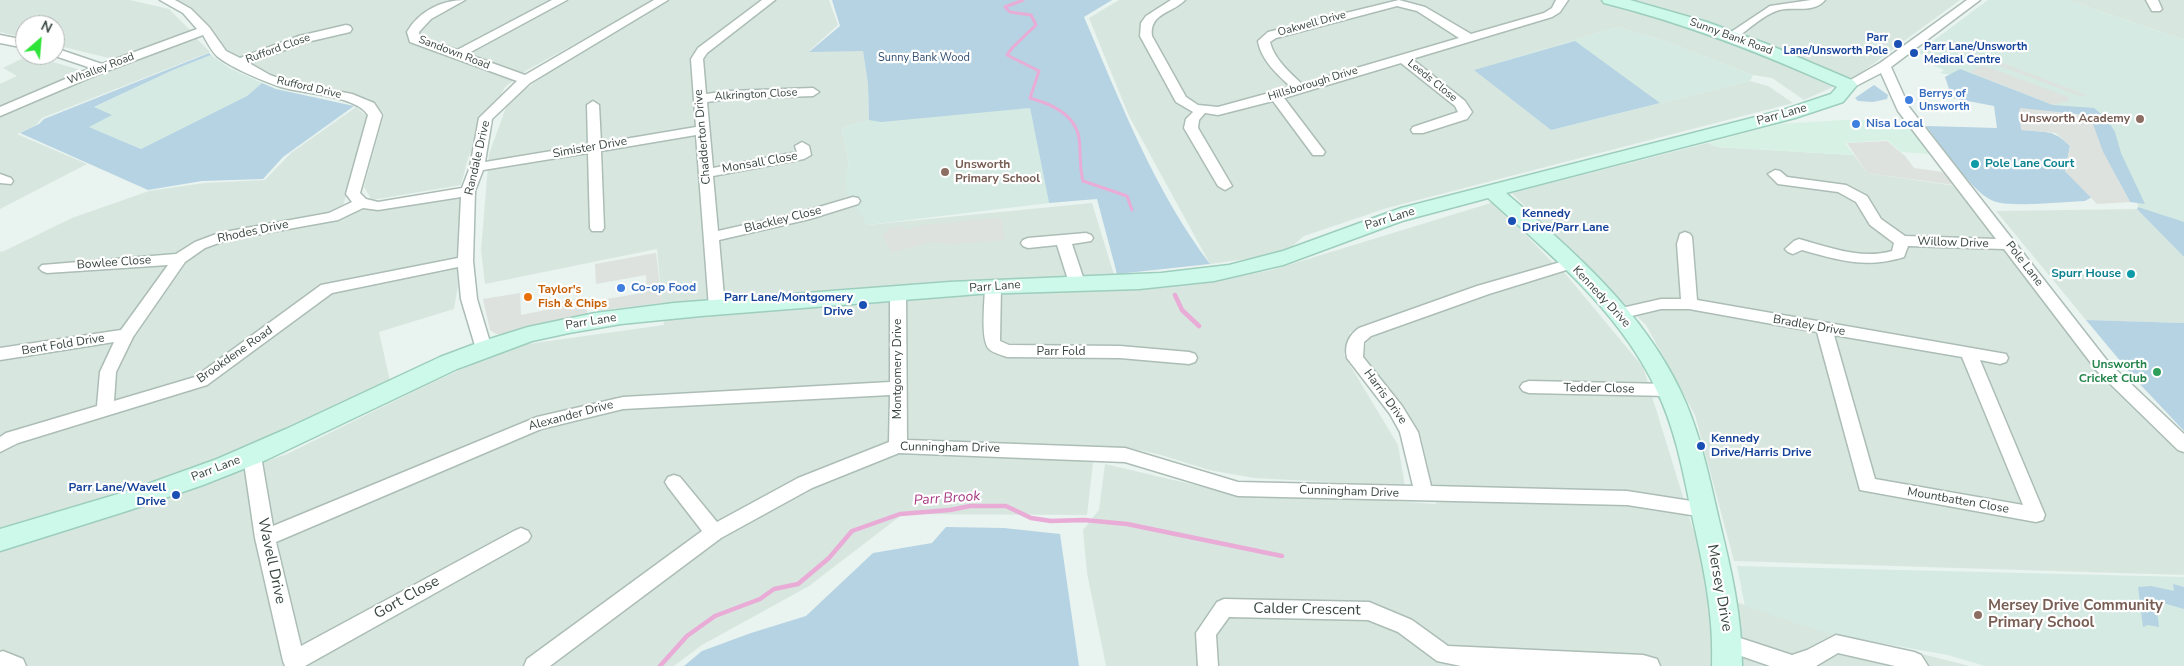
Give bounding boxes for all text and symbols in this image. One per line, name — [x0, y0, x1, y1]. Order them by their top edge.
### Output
street label: Oakwell Drive — [1276, 9, 1348, 39]
north arrow — [15, 15, 65, 65]
text: N — [38, 16, 56, 38]
street label: Sunny Bank Road — [1688, 16, 1774, 58]
street label: Rufford Close — [244, 31, 312, 67]
place label: Parr Lane/Unsworth Pole — [1784, 31, 1888, 57]
street label: Sandown Road — [417, 33, 491, 73]
marker: Parr Lane/Unsworth Pole — [1892, 38, 1904, 50]
place label: Parr Lane/Unsworth Medical Centre — [1924, 40, 2027, 66]
marker: Parr Lane/Unsworth Medical Centre — [1908, 47, 1920, 59]
street label: Whalley Road — [66, 50, 136, 88]
park label: Sunny Bank Wood — [878, 51, 970, 65]
street label: Leeds Close — [1405, 57, 1459, 105]
street label: Hillsborough Drive — [1267, 64, 1359, 104]
street label: Rufford Drive — [275, 74, 343, 102]
street label: Alkrington Close — [714, 86, 798, 104]
place label: Berrys of Unsworth — [1919, 87, 1970, 113]
street label: Chadderton Drive — [692, 89, 714, 185]
marker: Berrys of Unsworth — [1903, 94, 1915, 106]
street label: Parr Lane — [1755, 101, 1809, 129]
place label: Unsworth Academy — [2020, 112, 2130, 126]
marker: Unsworth Academy — [2134, 113, 2146, 125]
place label: Nisa Local — [1866, 117, 1923, 131]
marker: Nisa Local — [1850, 118, 1862, 130]
street label: Randale Drive — [462, 119, 494, 197]
street label: Simister Drive — [552, 134, 628, 162]
street label: Monsall Close — [721, 149, 799, 177]
place label: Pole Lane Court — [1985, 157, 2074, 171]
place label: Unsworth Primary School — [955, 158, 1040, 186]
marker: Pole Lane Court — [1969, 158, 1981, 170]
marker: Unsworth Primary School — [939, 166, 951, 178]
street label: Blackley Close — [743, 203, 823, 237]
street label: Parr Lane — [1363, 205, 1417, 233]
place label: Kennedy Drive/Parr Lane — [1522, 207, 1609, 235]
marker: Kennedy Drive/Parr Lane — [1506, 215, 1518, 227]
street label: Rhodes Drive — [216, 217, 290, 247]
street label: Willow Drive — [1917, 235, 1989, 251]
street label: Pole Lane — [2002, 239, 2046, 289]
street label: Bowlee Close — [76, 253, 152, 273]
street label: Kennedy Drive — [1569, 263, 1633, 331]
place label: Spurr House — [2051, 267, 2121, 281]
marker: Spurr House — [2125, 268, 2137, 280]
street label: Parr Lane — [969, 278, 1021, 296]
place label: Co-op Food — [631, 281, 696, 295]
marker: Co-op Food — [615, 282, 627, 294]
place label: Taylor's Fish & Chips — [538, 283, 607, 311]
marker: Taylor's Fish & Chips — [522, 291, 534, 303]
place label: Parr Lane/Montgomery Drive — [724, 291, 853, 319]
marker: Parr Lane/Montgomery Drive — [857, 299, 869, 311]
street label: Parr Lane — [564, 311, 618, 333]
street label: Bradley Drive — [1772, 313, 1846, 339]
street label: Montgomery Drive — [891, 319, 905, 419]
street label: Brookdene Road — [194, 324, 276, 386]
street label: Bent Fold Drive — [21, 331, 105, 359]
street label: Parr Fold — [1037, 345, 1085, 359]
place label: Unsworth Cricket Club — [2079, 358, 2147, 386]
marker: Unsworth Cricket Club — [2151, 366, 2163, 378]
street label: Harris Drive — [1360, 367, 1410, 427]
street label: Tedder Close — [1563, 381, 1635, 397]
street label: Alexander Drive — [527, 398, 615, 434]
place label: Kennedy Drive/Harris Drive — [1711, 432, 1811, 460]
street label: Cunningham Drive — [900, 440, 1000, 456]
marker: Kennedy Drive/Harris Drive — [1695, 440, 1707, 452]
street label: Parr Lane — [189, 453, 243, 485]
place label: Parr Lane/Wavell Drive — [69, 481, 166, 509]
street label: Cunningham Drive — [1299, 483, 1399, 501]
street label: Mountbatten Close — [1906, 485, 2010, 517]
water label: Parr Brook — [913, 488, 981, 510]
marker: Parr Lane/Wavell Drive — [170, 489, 182, 501]
street label: Wavell Drive — [253, 516, 289, 606]
street label: Mersey Drive — [1702, 543, 1736, 633]
street label: Gort Close — [371, 573, 443, 623]
place label: Mersey Drive Community Primary School — [1988, 597, 2163, 632]
street label: Calder Crescent — [1253, 600, 1361, 620]
marker: Mersey Drive Community Primary School — [1972, 609, 1984, 621]

